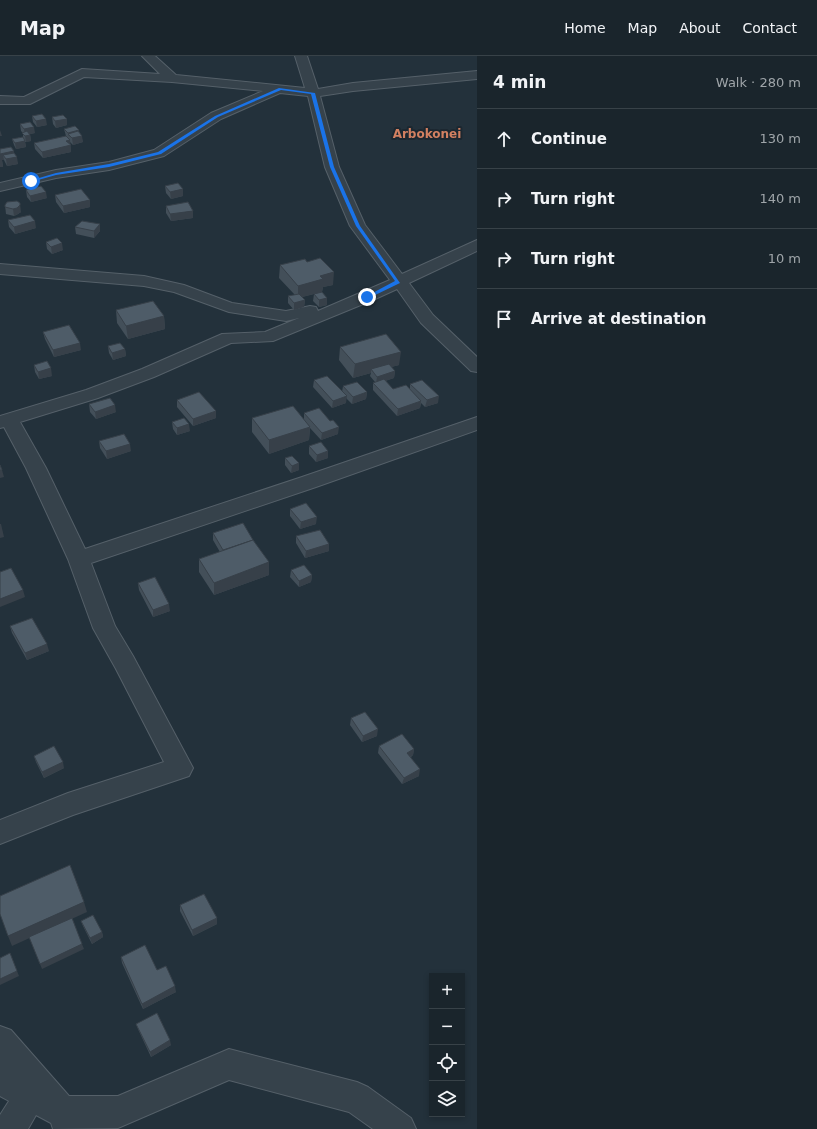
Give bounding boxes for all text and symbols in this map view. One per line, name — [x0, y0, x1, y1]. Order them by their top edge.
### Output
text: Map — [20, 17, 65, 39]
text: Home — [564, 20, 606, 36]
text: Map — [628, 20, 657, 36]
text: About — [679, 20, 721, 36]
text: Contact — [743, 20, 797, 36]
text: 4 min — [493, 72, 546, 92]
text: Walk · 280 m — [716, 75, 801, 90]
district label: Arbokonei — [393, 127, 461, 141]
icon: ahead — [493, 128, 515, 150]
text: Continue — [531, 130, 607, 148]
text: 130 m — [759, 131, 801, 146]
route start — [22, 172, 40, 190]
icon: right — [493, 188, 515, 210]
text: Turn right — [531, 190, 615, 208]
text: 140 m — [759, 191, 801, 206]
icon: right — [493, 248, 515, 270]
text: Turn right — [531, 250, 615, 268]
text: 10 m — [768, 251, 801, 266]
route end — [358, 288, 376, 306]
icon: arrive — [493, 308, 515, 330]
text: Arrive at destination — [531, 310, 706, 328]
map controls — [429, 973, 465, 1117]
button: + — [429, 973, 465, 1009]
button: − — [429, 1009, 465, 1045]
button: locate — [429, 1045, 465, 1081]
button: layers — [429, 1081, 465, 1117]

